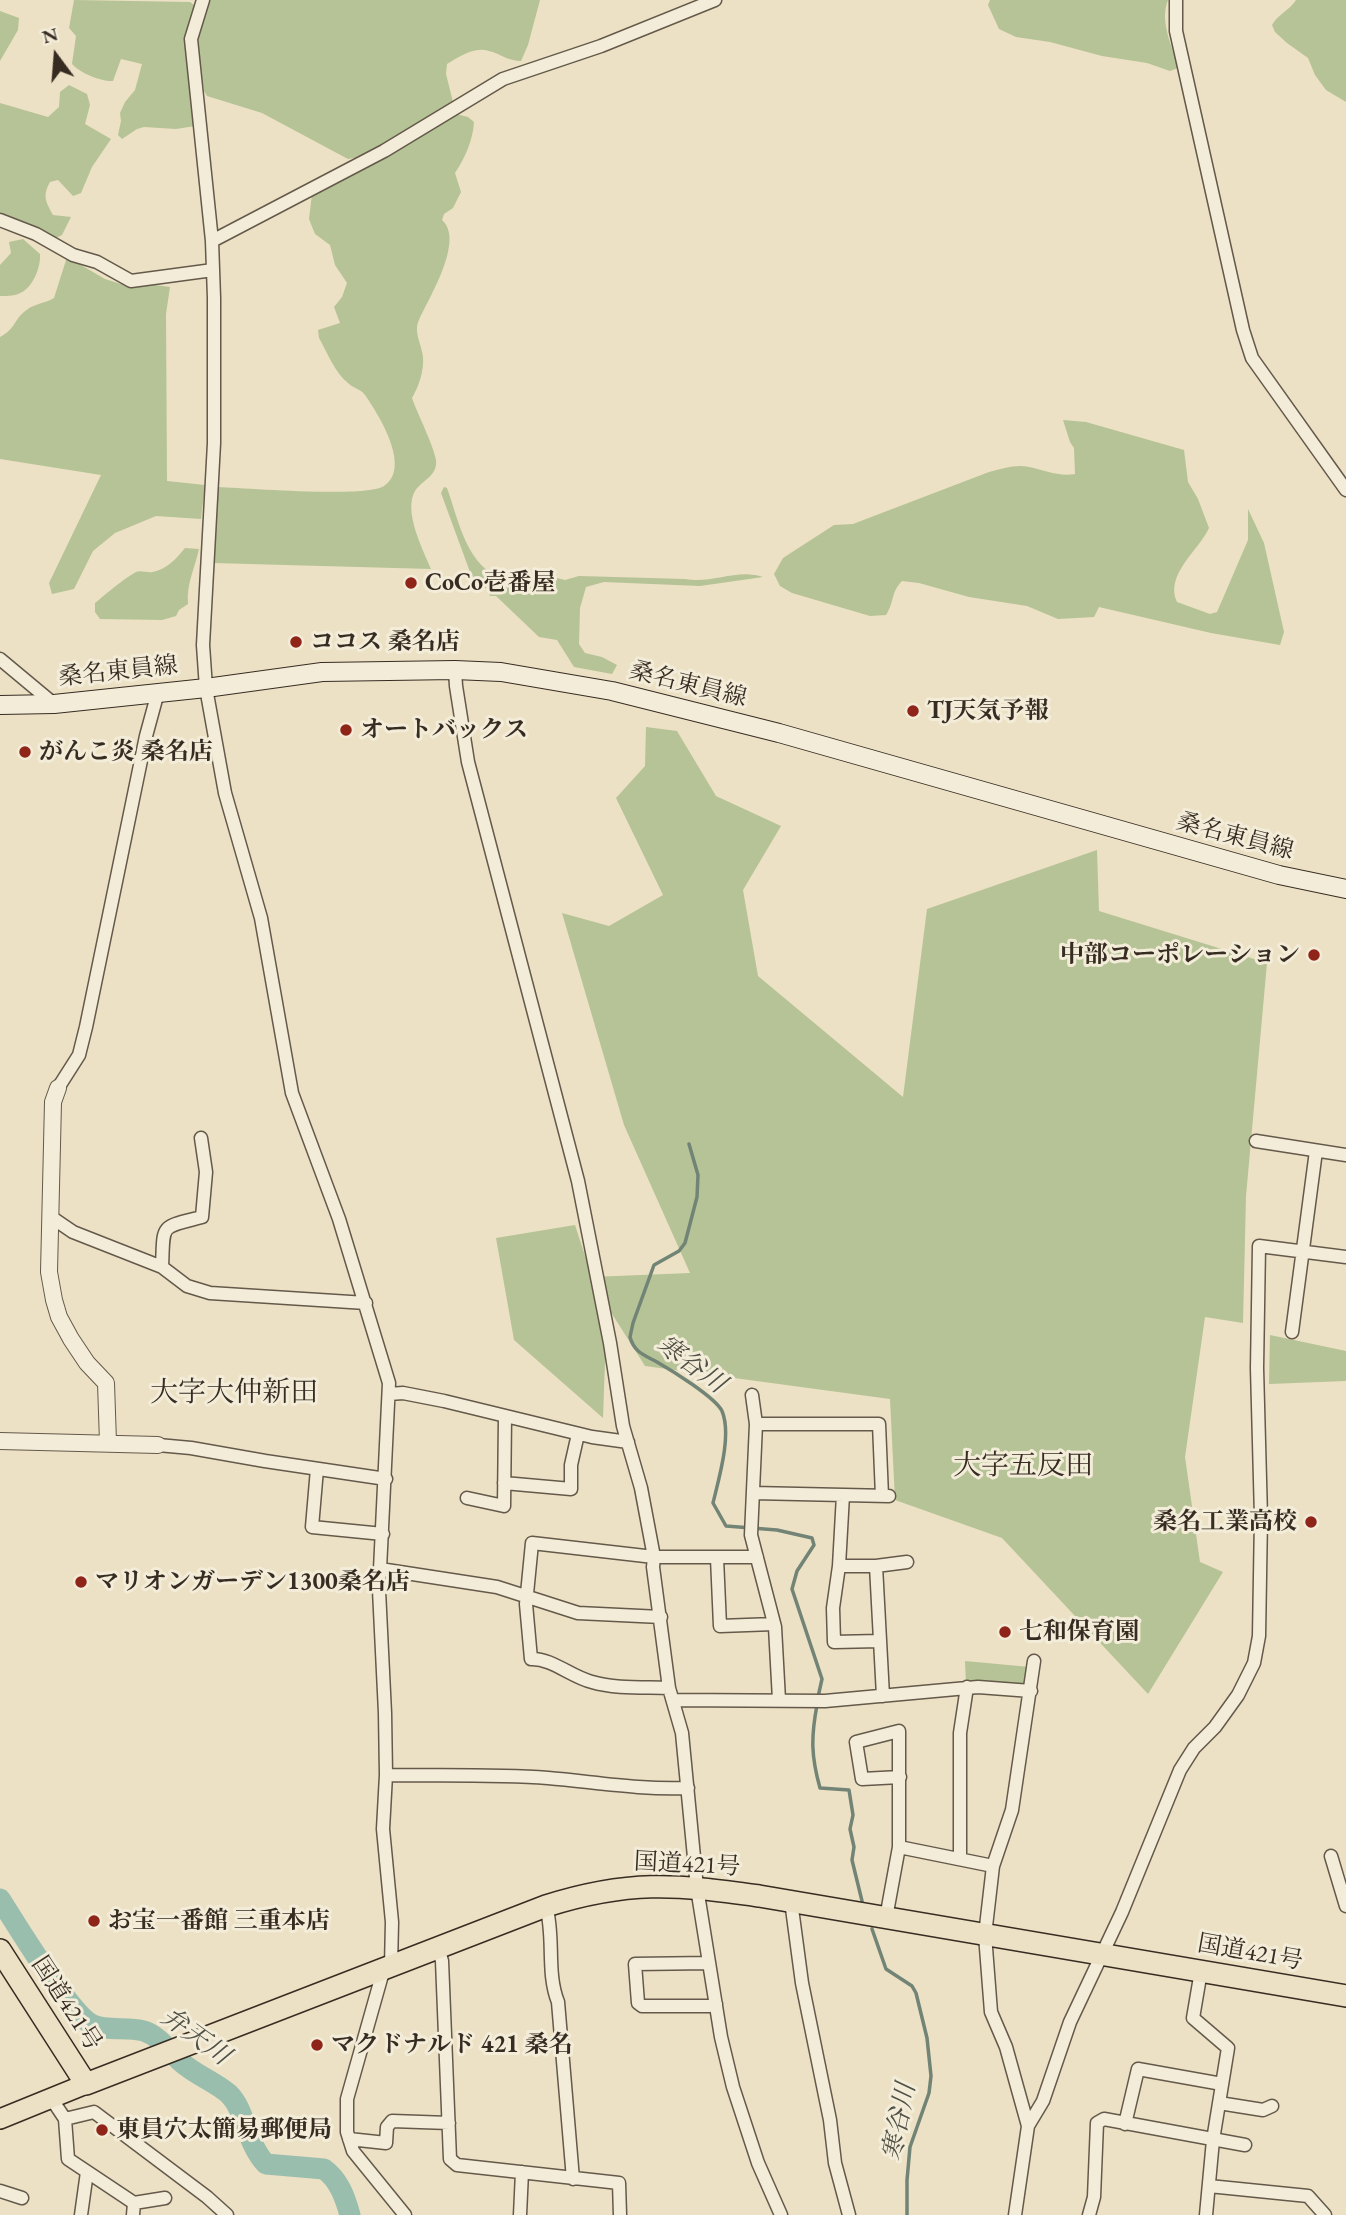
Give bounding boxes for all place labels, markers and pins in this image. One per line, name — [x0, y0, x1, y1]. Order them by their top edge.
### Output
place label: CoCo壱番屋 — [425, 569, 555, 597]
marker: CoCo壱番屋 — [403, 575, 419, 591]
place label: ココス 桑名店 — [310, 628, 460, 656]
marker: ココス 桑名店 — [288, 634, 304, 650]
place label: TJ天気予報 — [927, 697, 1049, 725]
marker: TJ天気予報 — [905, 703, 921, 719]
place label: オートバックス — [360, 716, 528, 744]
marker: オートバックス — [338, 722, 354, 738]
place label: がんこ炎 桑名店 — [39, 738, 213, 766]
marker: がんこ炎 桑名店 — [17, 744, 33, 760]
place label: 中部コーポレーション — [1060, 941, 1300, 969]
marker: 中部コーポレーション — [1306, 947, 1322, 963]
place label: 桑名工業高校 — [1153, 1508, 1297, 1536]
marker: 桑名工業高校 — [1303, 1514, 1319, 1530]
place label: マリオンガーデン1300桑名店 — [95, 1568, 410, 1596]
marker: マリオンガーデン1300桑名店 — [73, 1574, 89, 1590]
place label: 七和保育園 — [1019, 1618, 1139, 1646]
marker: 七和保育園 — [997, 1624, 1013, 1640]
place label: お宝一番館 三重本店 — [108, 1907, 330, 1935]
marker: お宝一番館 三重本店 — [86, 1913, 102, 1929]
place label: マクドナルド 421 桑名 — [331, 2031, 572, 2059]
marker: マクドナルド 421 桑名 — [309, 2037, 325, 2053]
place label: 東員穴太簡易郵便局 — [116, 2116, 332, 2144]
marker: 東員穴太簡易郵便局 — [94, 2122, 110, 2138]

